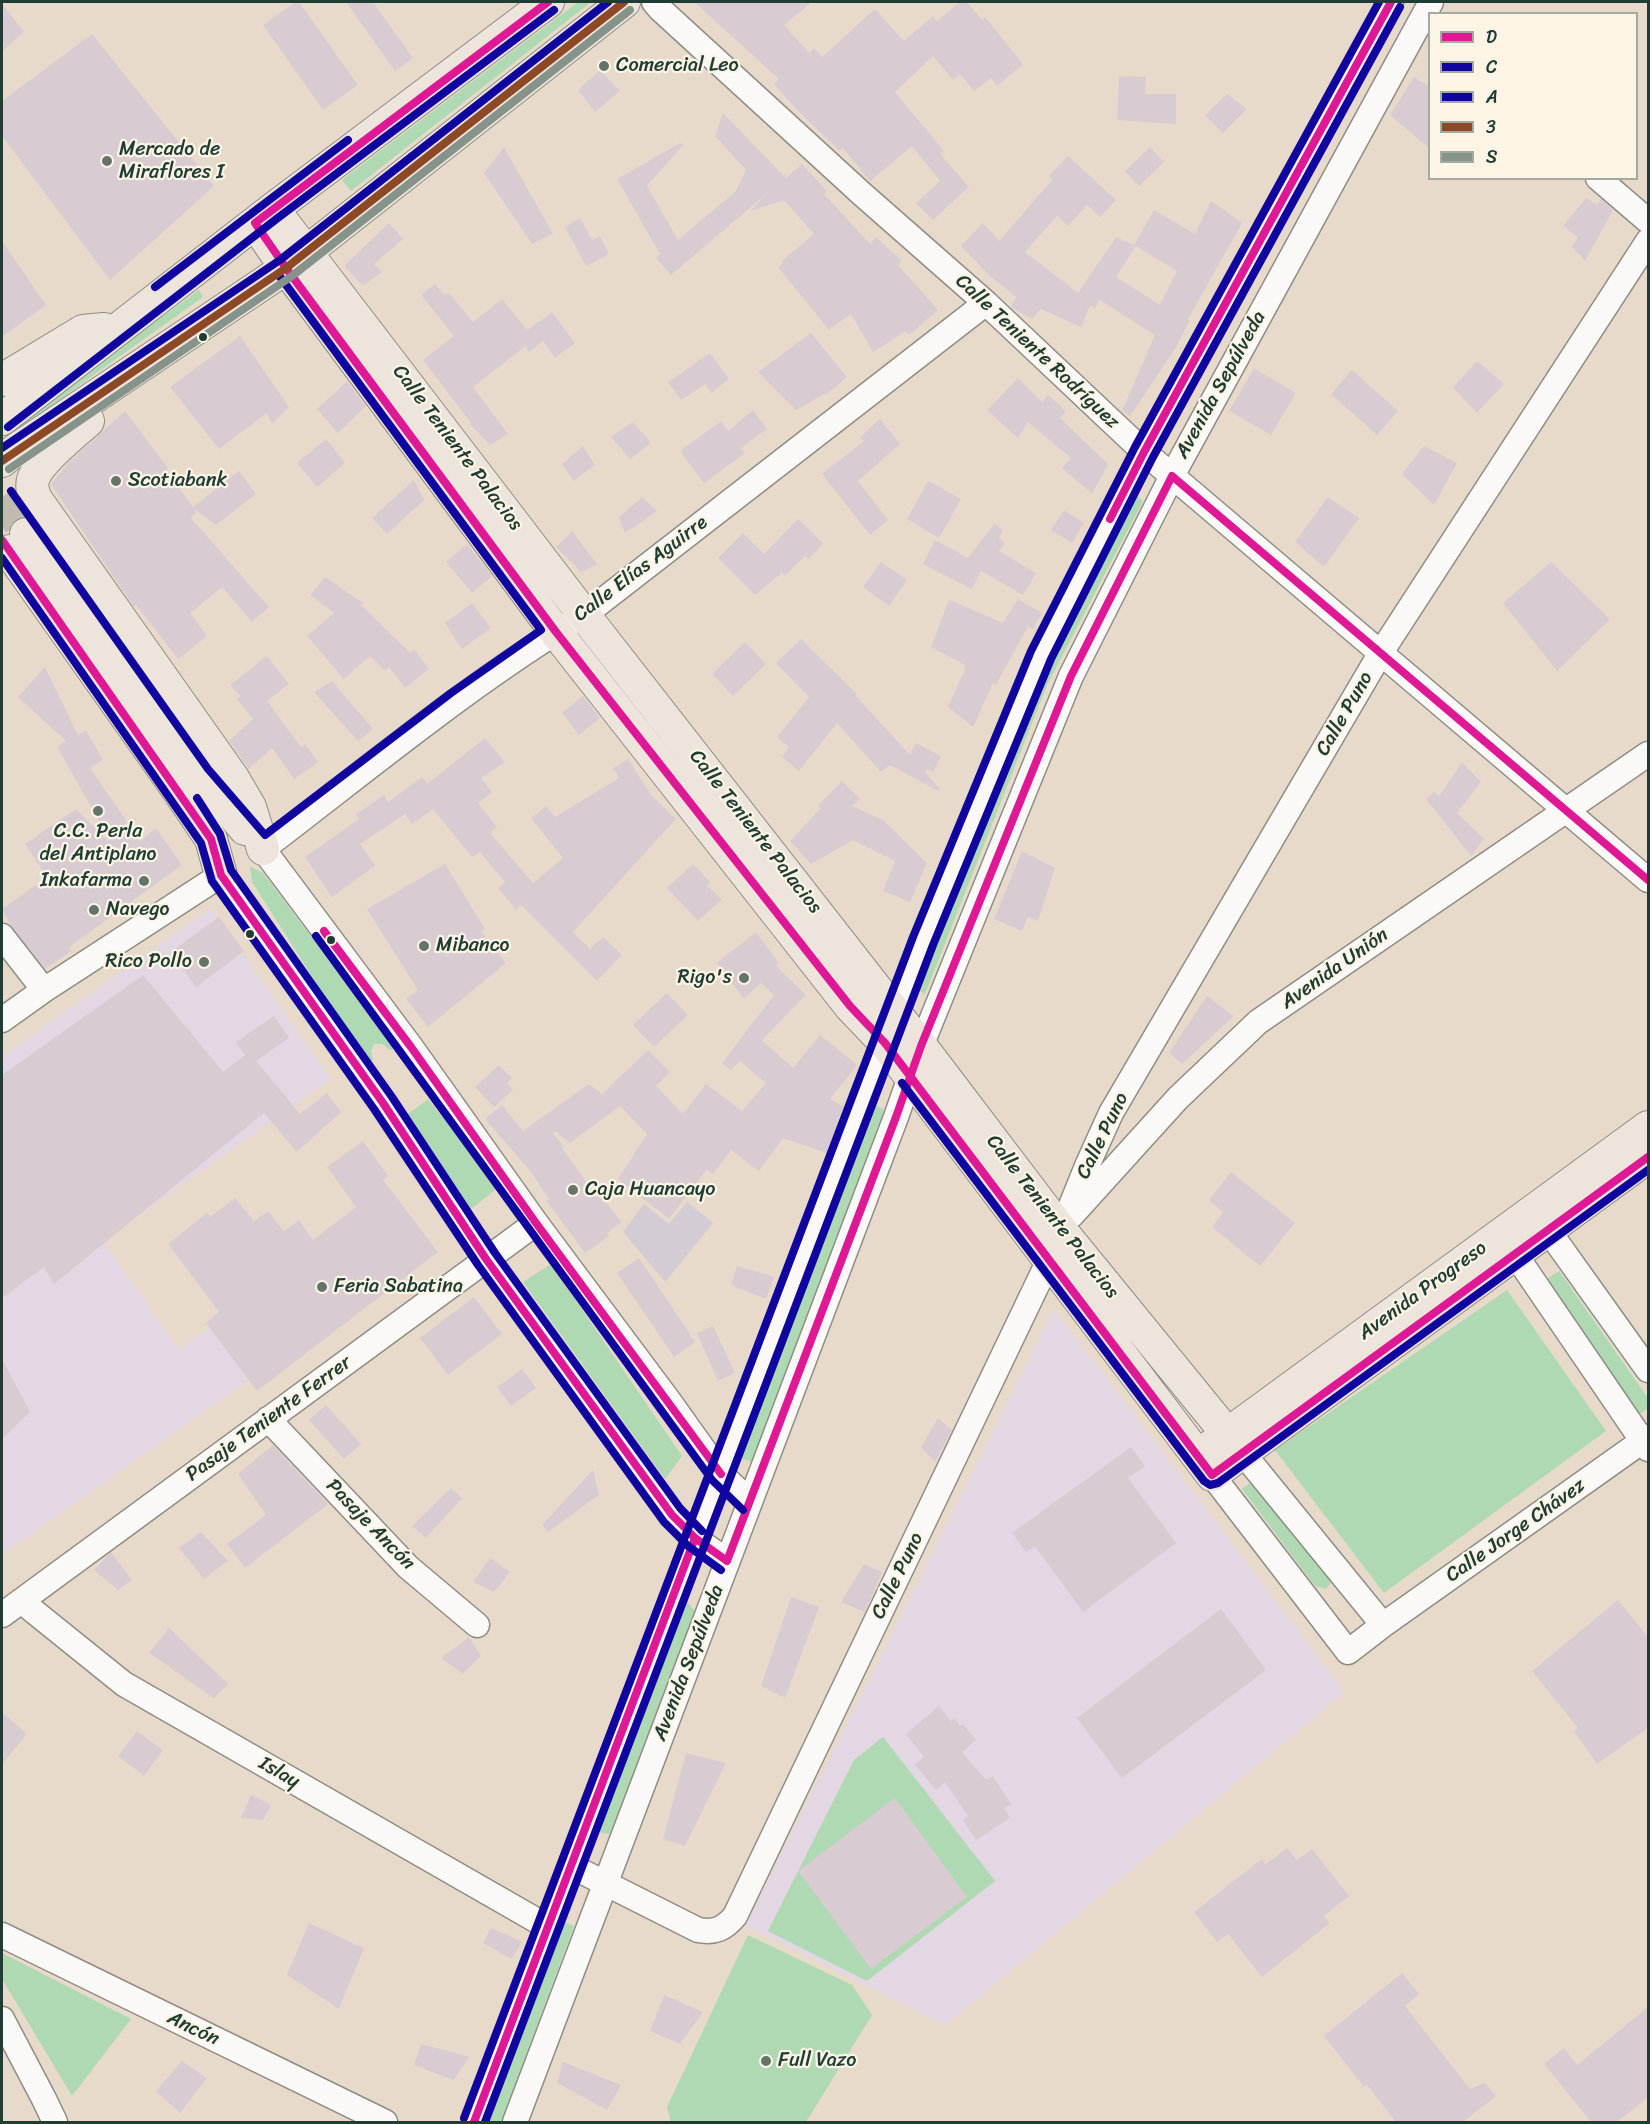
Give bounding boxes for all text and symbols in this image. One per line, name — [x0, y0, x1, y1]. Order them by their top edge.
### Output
legend — [1428, 12, 1638, 180]
text: D — [1486, 21, 1497, 53]
text: C — [1486, 51, 1497, 83]
place label: Comercial Leo — [616, 54, 739, 78]
marker: Comercial Leo — [597, 59, 611, 73]
text: A — [1486, 81, 1498, 113]
text: 3 — [1486, 111, 1496, 143]
place label: Mercado de Miraflores I — [119, 138, 224, 185]
text: S — [1486, 141, 1497, 173]
marker: Mercado de Miraflores I — [100, 154, 114, 168]
street label: Calle Teniente Rodríguez — [950, 270, 1124, 434]
street label: Avenida Sepúlveda — [1171, 307, 1271, 463]
unlabelled marker — [197, 331, 209, 343]
street label: Calle Teniente Palacios — [387, 360, 527, 536]
place label: Scotiabank — [128, 469, 227, 493]
marker: Scotiabank — [109, 474, 123, 488]
street label: Calle Elías Aguirre — [569, 511, 713, 627]
street label: Calle Puno — [1311, 668, 1379, 760]
street label: Calle Teniente Palacios — [684, 745, 826, 919]
marker: C.C. Perla del Antiplano — [91, 804, 105, 818]
place label: C.C. Perla del Antiplano — [40, 820, 156, 867]
place label: Inkafarma — [40, 869, 132, 893]
marker: Inkafarma — [137, 874, 151, 888]
place label: Navego — [106, 898, 169, 922]
marker: Navego — [87, 903, 101, 917]
street label: Avenida Unión — [1277, 923, 1393, 1015]
unlabelled marker — [244, 928, 256, 940]
unlabelled marker — [325, 934, 337, 946]
place label: Mibanco — [436, 934, 510, 958]
marker: Mibanco — [417, 939, 431, 953]
place label: Rico Pollo — [105, 950, 192, 974]
marker: Rico Pollo — [197, 955, 211, 969]
place label: Rigo's — [677, 966, 732, 990]
marker: Rigo's — [737, 971, 751, 985]
street label: Calle Puno — [1072, 1089, 1134, 1183]
street label: Calle Teniente Palacios — [981, 1130, 1123, 1304]
place label: Caja Huancayo — [585, 1178, 715, 1202]
marker: Caja Huancayo — [566, 1183, 580, 1197]
street label: Avenida Progreso — [1354, 1236, 1492, 1346]
place label: Feria Sabatina — [334, 1275, 463, 1299]
marker: Feria Sabatina — [315, 1280, 329, 1294]
street label: Pasaje Teniente Ferrer — [182, 1351, 356, 1487]
street label: Pasaje Ancón — [321, 1474, 419, 1576]
street label: Calle Jorge Chávez — [1442, 1474, 1590, 1588]
street label: Calle Puno — [867, 1529, 929, 1623]
street label: Avenida Sepúlveda — [648, 1582, 730, 1744]
street label: Islay — [254, 1752, 304, 1794]
street label: Ancón — [163, 2006, 223, 2052]
place label: Full Vazo — [778, 2049, 856, 2073]
marker: Full Vazo — [759, 2054, 773, 2068]

